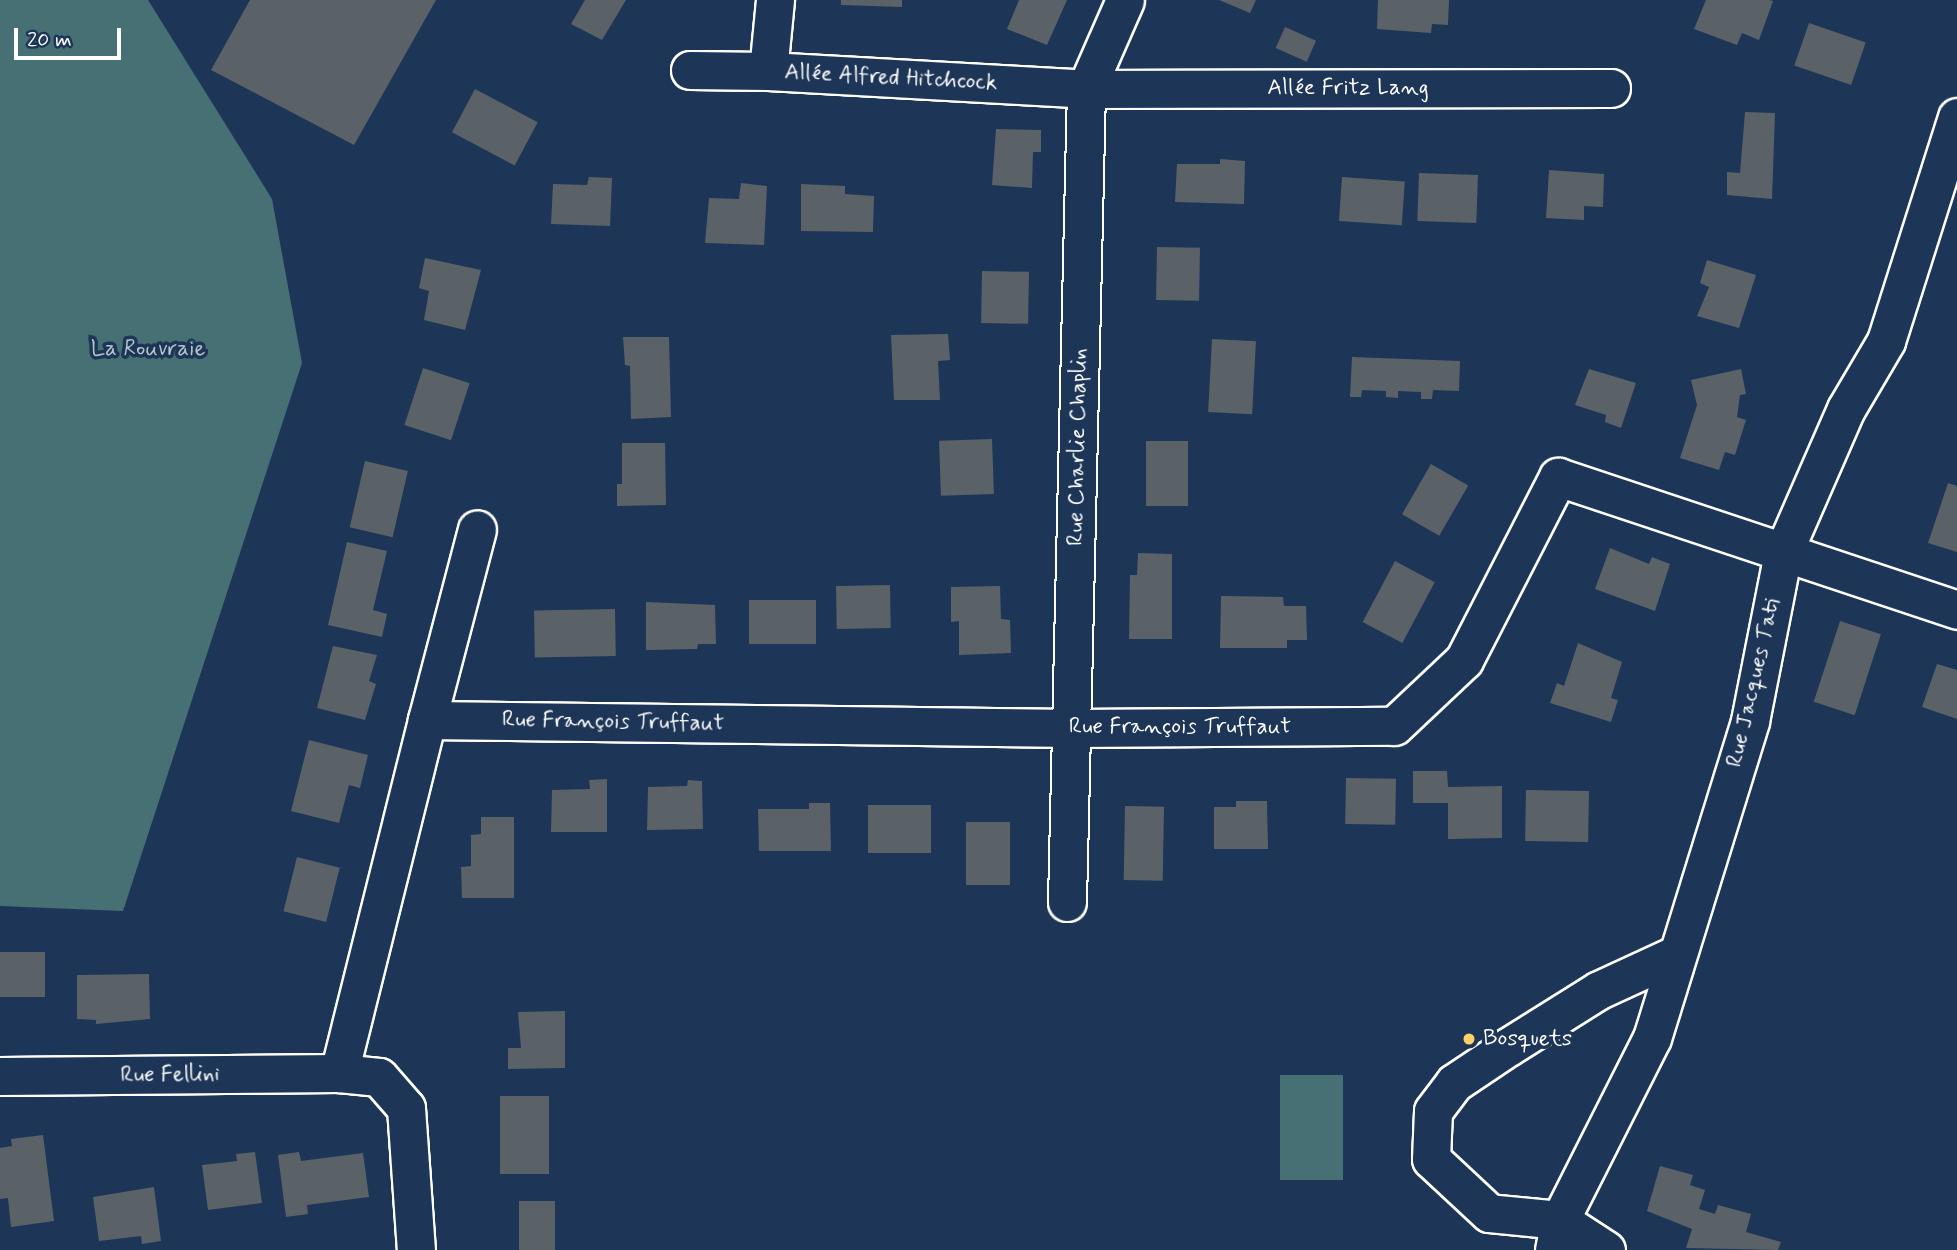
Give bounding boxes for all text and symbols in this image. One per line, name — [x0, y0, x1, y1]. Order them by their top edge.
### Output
scale bar — [18, 14, 124, 58]
text: 20 m — [27, 26, 72, 54]
street label: Allée Alfred Hitchcock — [783, 59, 999, 97]
street label: Allée Fritz Lang — [1268, 74, 1428, 102]
park label: La Rouvraie — [91, 335, 205, 363]
street label: Rue Charlie Chaplin — [1062, 349, 1094, 545]
street label: Rue Jacques Tati — [1723, 602, 1785, 764]
street label: Rue François Truffaut — [506, 706, 720, 738]
street label: Rue François Truffaut — [1073, 713, 1287, 741]
place label: Bosquets — [1483, 1025, 1572, 1053]
marker: Bosquets — [1461, 1031, 1477, 1047]
street label: Rue Fellini — [120, 1060, 220, 1090]

